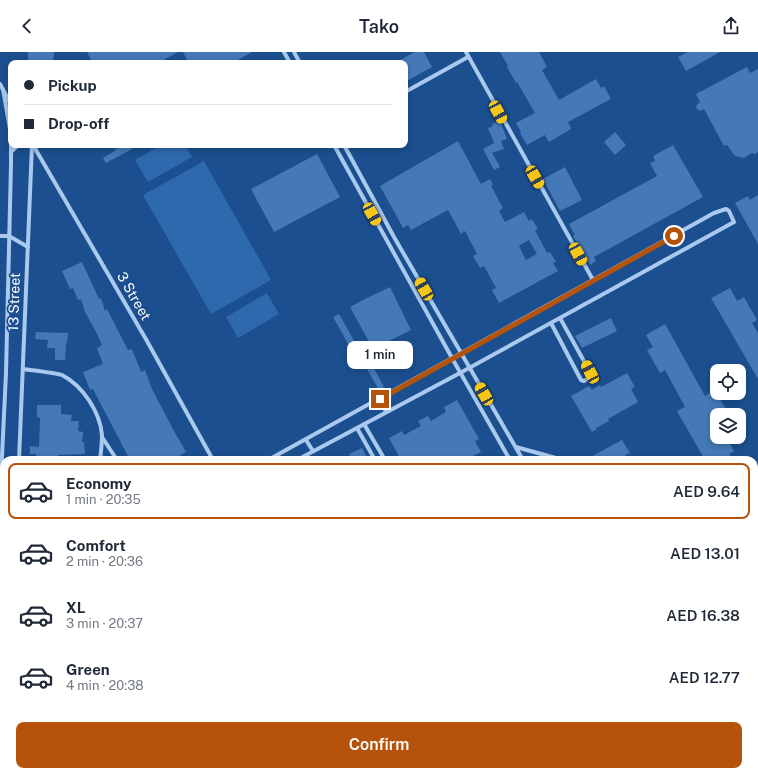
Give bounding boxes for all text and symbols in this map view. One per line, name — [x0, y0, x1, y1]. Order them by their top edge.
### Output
icon: back — [16, 15, 38, 37]
icon: share — [720, 15, 742, 37]
text: Tako — [359, 16, 399, 37]
text: Pickup — [48, 77, 97, 94]
car — [487, 99, 509, 125]
text: Drop-off — [48, 115, 109, 132]
car — [524, 164, 546, 190]
car — [361, 201, 383, 227]
route start — [665, 227, 683, 245]
car — [567, 241, 589, 267]
street label: 3 Street — [114, 269, 154, 323]
street label: 13 Street — [5, 272, 23, 332]
car — [413, 276, 435, 302]
callout: 1 min — [347, 341, 413, 369]
text: 1 min — [365, 347, 395, 362]
car — [579, 359, 601, 385]
map controls — [710, 364, 746, 444]
button: locate — [710, 364, 746, 400]
car — [473, 381, 495, 407]
route end — [371, 390, 389, 408]
button: layers — [710, 408, 746, 444]
icon: car — [18, 473, 54, 509]
text: Economy — [66, 475, 131, 492]
text: AED 9.64 — [673, 483, 740, 500]
text: 1 min · 20:35 — [66, 492, 141, 507]
icon: car — [18, 535, 54, 571]
text: Comfort — [66, 537, 126, 554]
text: AED 13.01 — [670, 545, 740, 562]
text: 2 min · 20:36 — [66, 554, 143, 569]
icon: car — [18, 597, 54, 633]
text: XL — [66, 599, 85, 616]
text: AED 16.38 — [666, 607, 740, 624]
text: 3 min · 20:37 — [66, 616, 143, 631]
icon: car — [18, 659, 54, 695]
text: Green — [66, 661, 110, 678]
text: AED 12.77 — [669, 669, 740, 686]
text: 4 min · 20:38 — [66, 678, 144, 693]
button: Confirm — [16, 722, 742, 768]

